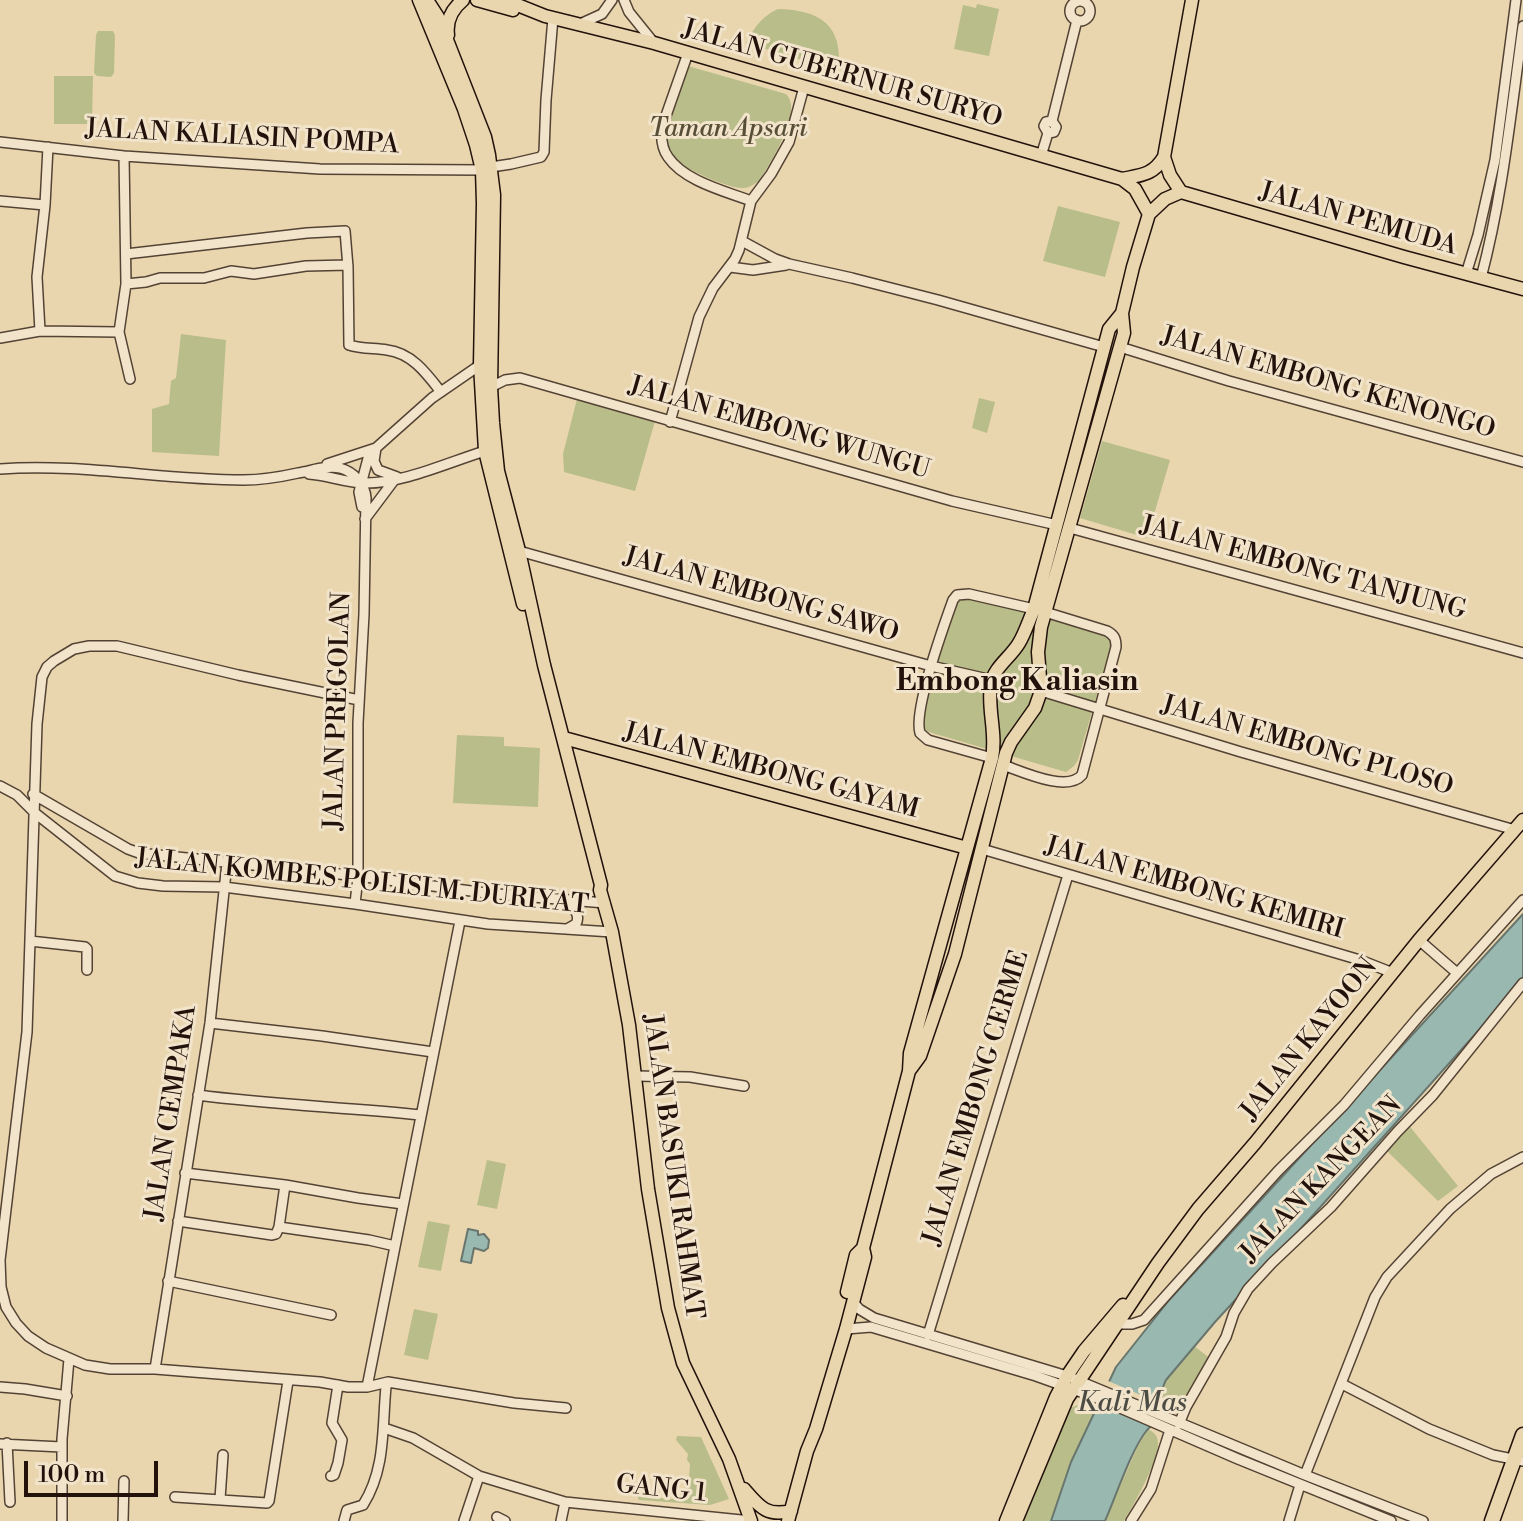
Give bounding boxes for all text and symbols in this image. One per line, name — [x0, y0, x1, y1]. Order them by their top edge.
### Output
street label: JALAN GUBERNUR SURYO — [678, 14, 1006, 136]
street label: JALAN KALIASIN POMPA — [84, 114, 400, 162]
park label: Taman Apsari — [649, 114, 807, 146]
street label: JALAN PEMUDA — [1256, 177, 1460, 263]
street label: JALAN EMBONG KENONGO — [1157, 321, 1499, 447]
street label: JALAN EMBONG WUNGU — [625, 371, 933, 487]
street label: JALAN EMBONG TANJUNG — [1137, 510, 1469, 628]
street label: JALAN EMBONG SAWO — [620, 542, 902, 650]
street label: JALAN PREGOLAN — [319, 591, 359, 831]
district label: Embong Kaliasin — [896, 665, 1138, 701]
street label: JALAN EMBONG PLOSO — [1157, 690, 1457, 804]
street label: JALAN EMBONG GAYAM — [620, 717, 922, 827]
street label: JALAN EMBONG KEMIRI — [1041, 831, 1347, 947]
street label: JALAN KOMBES POLISI M. DURIYAT — [134, 844, 590, 922]
street label: JALAN EMBONG CERME — [917, 947, 1037, 1249]
street label: JALAN KAYOON — [1235, 953, 1385, 1127]
street label: JALAN CEMPAKA — [140, 1003, 204, 1223]
street label: JALAN BASUKI RAHMAT — [635, 1012, 709, 1322]
street label: JALAN KANGEAN — [1235, 1091, 1409, 1269]
water label: Kali Mas — [1077, 1387, 1187, 1421]
scale bar — [28, 1445, 162, 1495]
text: 100 m — [38, 1460, 105, 1490]
street label: GANG 1 — [614, 1470, 708, 1510]

